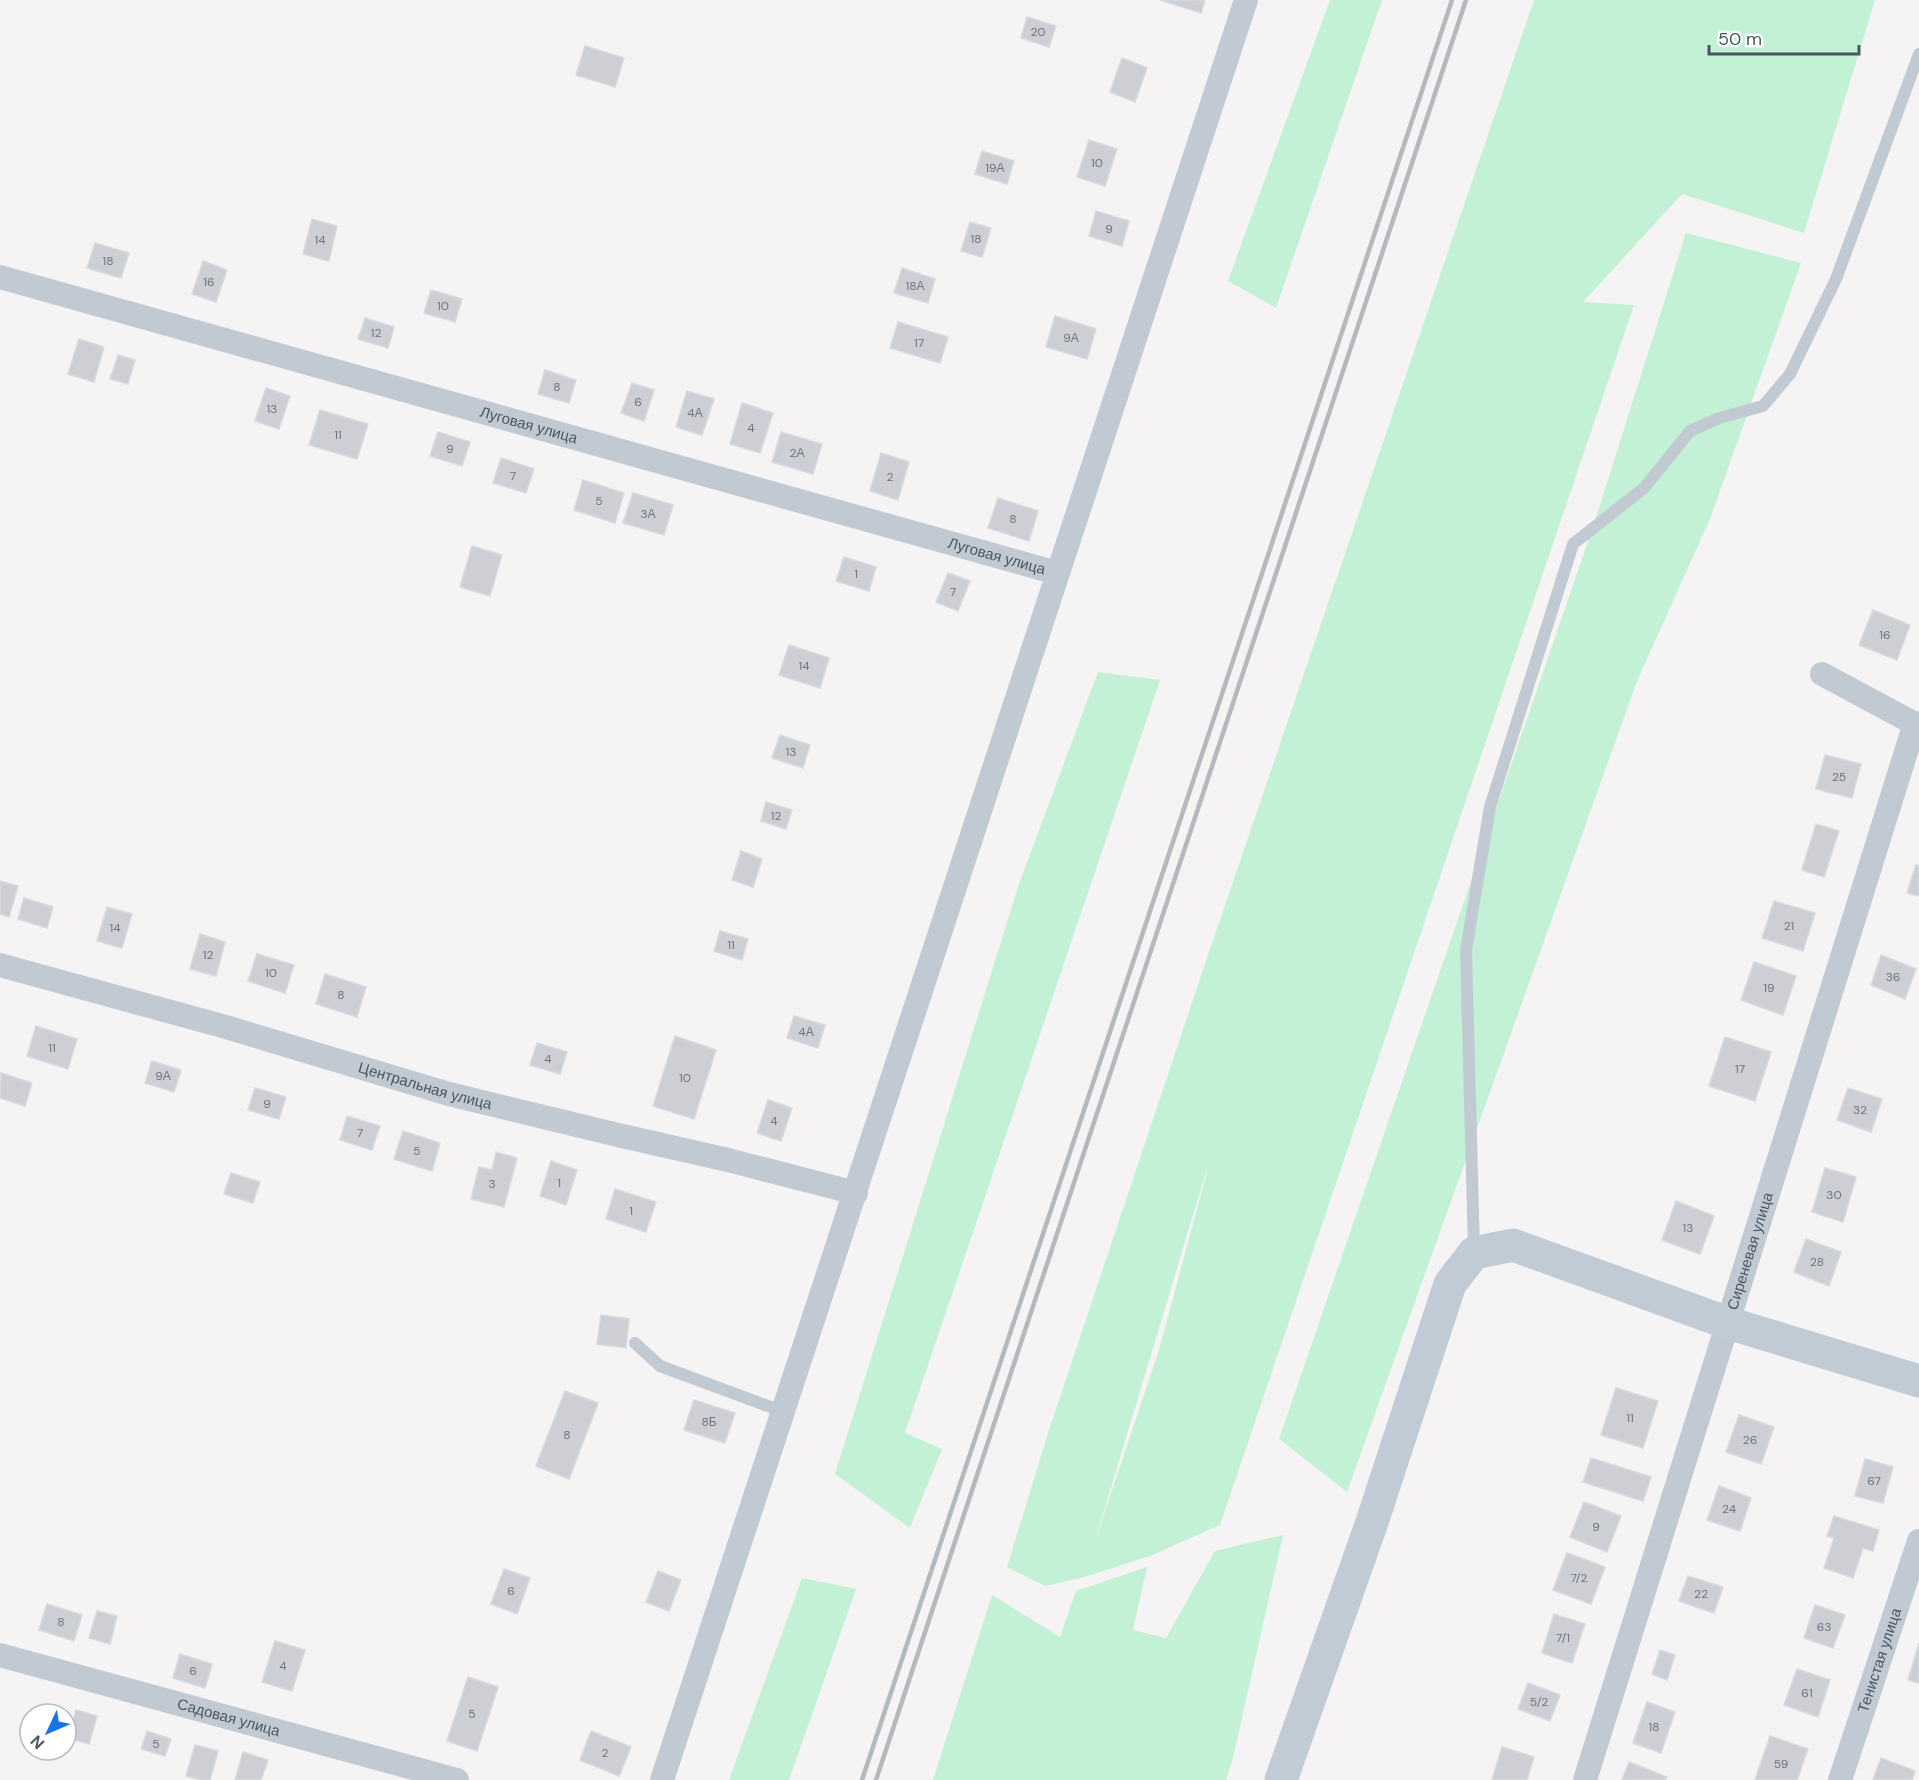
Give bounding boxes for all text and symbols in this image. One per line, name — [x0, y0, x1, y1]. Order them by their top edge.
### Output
scale bar — [1709, 18, 1859, 56]
house number: 20 — [1030, 24, 1046, 40]
text: 50 m — [1718, 27, 1762, 51]
house number: 10 — [1091, 155, 1103, 171]
house number: 19А — [985, 160, 1005, 176]
house number: 9 — [1105, 221, 1113, 237]
house number: 18 — [970, 231, 982, 247]
house number: 14 — [314, 232, 326, 248]
house number: 18 — [102, 253, 114, 269]
house number: 16 — [203, 274, 215, 290]
house number: 18А — [905, 278, 925, 294]
house number: 10 — [437, 298, 449, 314]
house number: 12 — [371, 325, 381, 341]
house number: 9А — [1063, 330, 1079, 346]
house number: 17 — [914, 335, 924, 351]
house number: 8 — [553, 379, 561, 395]
house number: 6 — [634, 394, 642, 410]
house number: 13 — [267, 401, 277, 417]
street label: Луговая улица — [478, 402, 580, 448]
house number: 4А — [687, 405, 703, 421]
house number: 4 — [747, 420, 755, 436]
house number: 11 — [334, 427, 342, 443]
house number: 9 — [446, 441, 454, 457]
house number: 2А — [790, 445, 804, 461]
house number: 7 — [510, 468, 516, 484]
house number: 2 — [887, 469, 894, 485]
house number: 5 — [595, 493, 603, 509]
house number: 3А — [640, 506, 656, 522]
house number: 8 — [1009, 511, 1017, 527]
street label: Луговая улица — [946, 533, 1048, 579]
house number: 1 — [854, 566, 858, 582]
house number: 7 — [950, 584, 956, 600]
house number: 16 — [1879, 627, 1891, 643]
house number: 14 — [798, 658, 810, 674]
house number: 13 — [786, 744, 796, 760]
house number: 25 — [1832, 769, 1846, 785]
house number: 12 — [771, 808, 781, 824]
house number: 21 — [1784, 918, 1794, 934]
house number: 14 — [109, 920, 121, 936]
house number: 11 — [727, 937, 735, 953]
house number: 12 — [203, 947, 213, 963]
house number: 10 — [265, 965, 277, 981]
house number: 36 — [1886, 969, 1900, 985]
house number: 19 — [1763, 980, 1775, 996]
house number: 8 — [337, 987, 345, 1003]
house number: 4А — [798, 1024, 814, 1040]
house number: 11 — [48, 1040, 56, 1056]
house number: 4 — [544, 1051, 552, 1067]
street label: Центральная улица — [356, 1057, 495, 1114]
house number: 17 — [1735, 1061, 1745, 1077]
house number: 9А — [155, 1068, 171, 1084]
house number: 10 — [679, 1070, 691, 1086]
house number: 9 — [263, 1096, 271, 1112]
house number: 32 — [1853, 1102, 1867, 1118]
house number: 4 — [770, 1113, 778, 1129]
house number: 7 — [357, 1125, 363, 1141]
house number: 5 — [413, 1143, 421, 1159]
house number: 1 — [557, 1175, 561, 1191]
house number: 3 — [488, 1176, 496, 1192]
house number: 30 — [1826, 1187, 1842, 1203]
street label: Сиреневая улица — [1722, 1189, 1778, 1312]
house number: 1 — [629, 1203, 633, 1219]
house number: 13 — [1683, 1220, 1693, 1236]
house number: 28 — [1810, 1254, 1824, 1270]
house number: 11 — [1626, 1410, 1634, 1426]
house number: 8Б — [701, 1414, 717, 1430]
house number: 8 — [563, 1427, 571, 1443]
house number: 26 — [1743, 1432, 1757, 1448]
house number: 67 — [1867, 1473, 1881, 1489]
house number: 24 — [1722, 1501, 1736, 1517]
house number: 9 — [1592, 1519, 1600, 1535]
house number: 7/2 — [1571, 1570, 1588, 1586]
house number: 6 — [507, 1583, 515, 1599]
house number: 22 — [1694, 1586, 1708, 1602]
street label: Тенистая улица — [1853, 1605, 1906, 1715]
house number: 8 — [57, 1614, 65, 1630]
house number: 63 — [1817, 1619, 1831, 1635]
house number: 7/1 — [1556, 1630, 1570, 1646]
house number: 4 — [279, 1658, 287, 1674]
house number: 6 — [189, 1663, 197, 1679]
house number: 61 — [1801, 1685, 1813, 1701]
street label: Садовая улица — [175, 1694, 283, 1741]
house number: 5/2 — [1530, 1694, 1548, 1710]
north arrow — [18, 1702, 78, 1762]
house number: 5 — [468, 1706, 476, 1722]
house number: 18 — [1648, 1719, 1660, 1735]
text: N — [26, 1731, 49, 1754]
house number: 5 — [152, 1736, 160, 1752]
house number: 2 — [602, 1745, 609, 1761]
house number: 59 — [1774, 1756, 1788, 1772]

